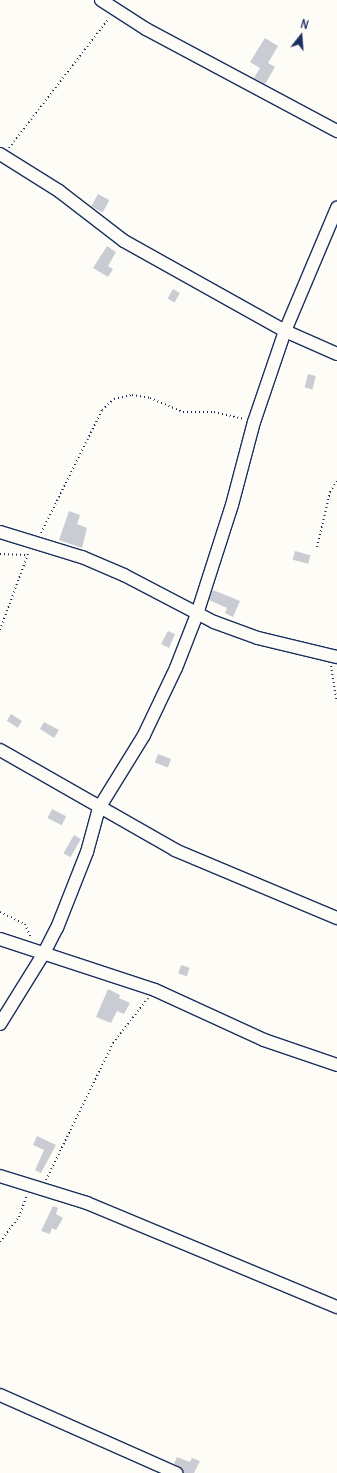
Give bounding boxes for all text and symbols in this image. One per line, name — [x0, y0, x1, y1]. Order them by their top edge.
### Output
north arrow — [281, 16, 321, 56]
text: N — [299, 17, 310, 32]

